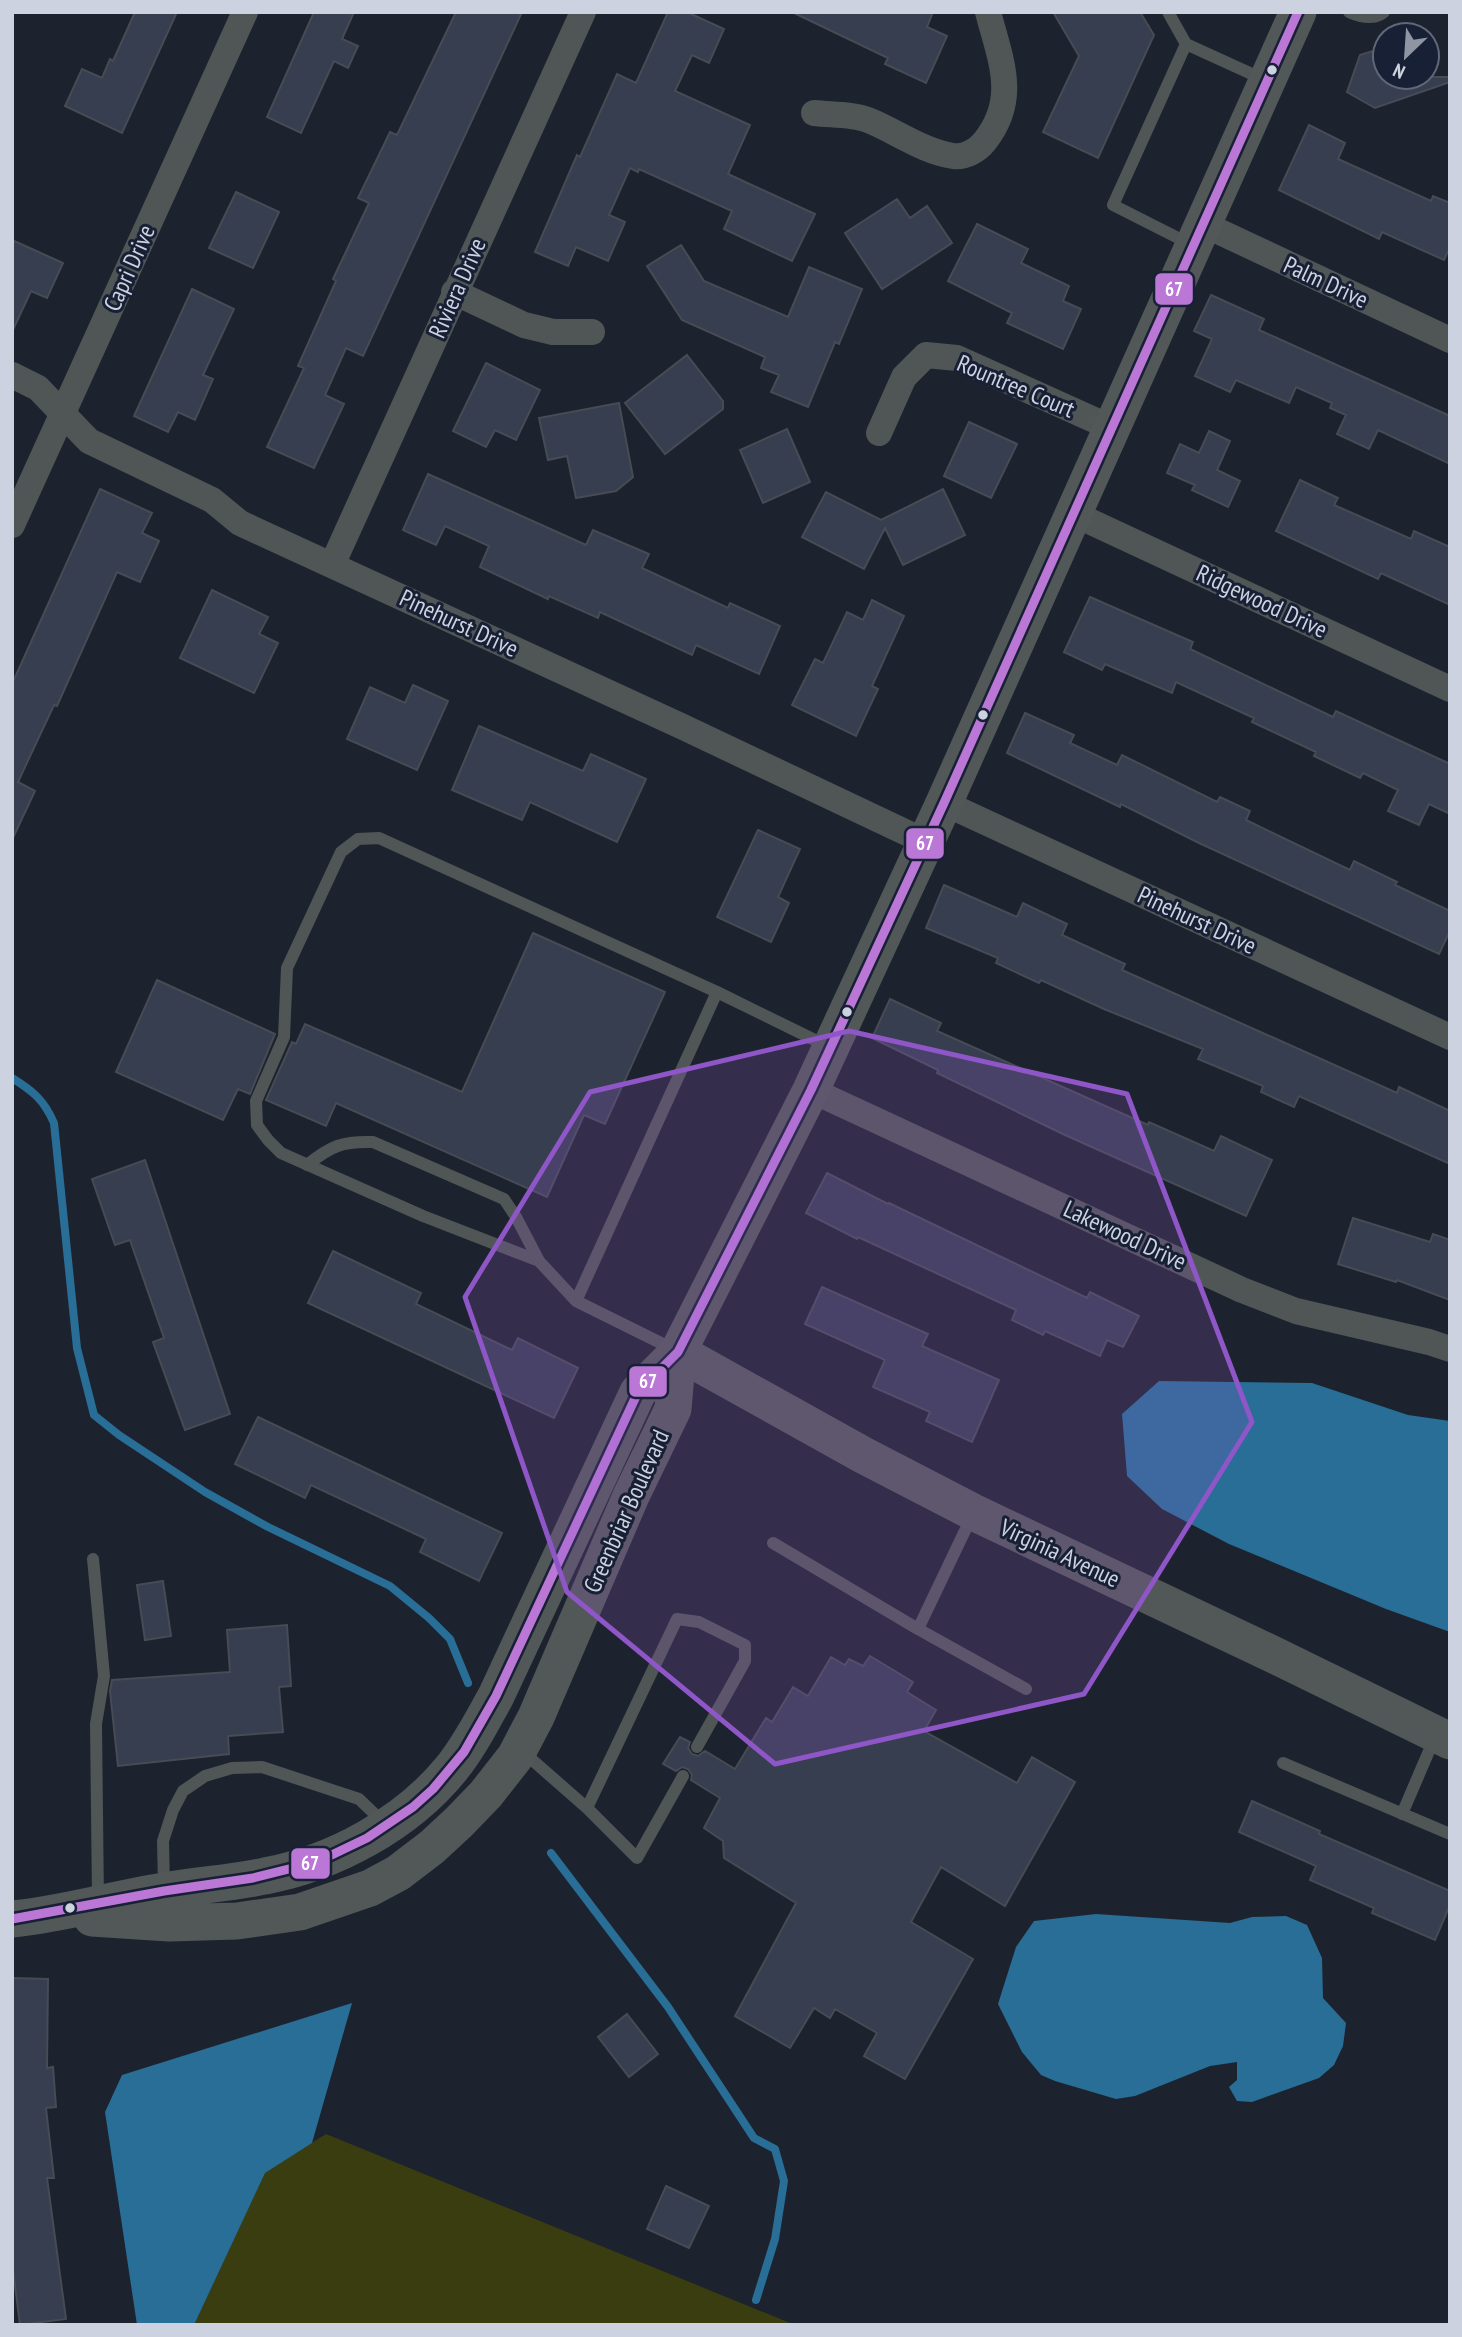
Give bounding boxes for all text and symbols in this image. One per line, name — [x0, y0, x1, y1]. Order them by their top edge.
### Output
north arrow — [1371, 21, 1441, 91]
text: N — [1389, 58, 1409, 84]
unlabelled marker — [1265, 63, 1279, 77]
street label: Capri Drive — [96, 220, 162, 316]
street label: Riviera Drive — [421, 233, 493, 343]
street label: Palm Drive — [1279, 249, 1373, 315]
line badge: 67 — [1154, 272, 1194, 306]
text: 67 — [1165, 277, 1183, 301]
street label: Rountree Court — [953, 347, 1080, 425]
street label: Ridgewood Drive — [1192, 557, 1332, 645]
street label: Pinehurst Drive — [395, 582, 523, 664]
unlabelled marker — [976, 708, 990, 722]
line badge: 67 — [905, 827, 945, 860]
text: 67 — [916, 831, 934, 855]
street label: Pinehurst Drive — [1133, 879, 1261, 961]
unlabelled marker — [840, 1005, 854, 1019]
street label: Lakewood Drive — [1059, 1193, 1191, 1277]
line badge: 67 — [628, 1365, 668, 1398]
text: 67 — [639, 1369, 657, 1393]
street label: Greenbriar Boulevard — [576, 1425, 676, 1597]
street label: Virginia Avenue — [994, 1511, 1125, 1594]
line badge: 67 — [290, 1847, 331, 1880]
text: 67 — [301, 1851, 319, 1875]
unlabelled marker — [63, 1901, 77, 1915]

